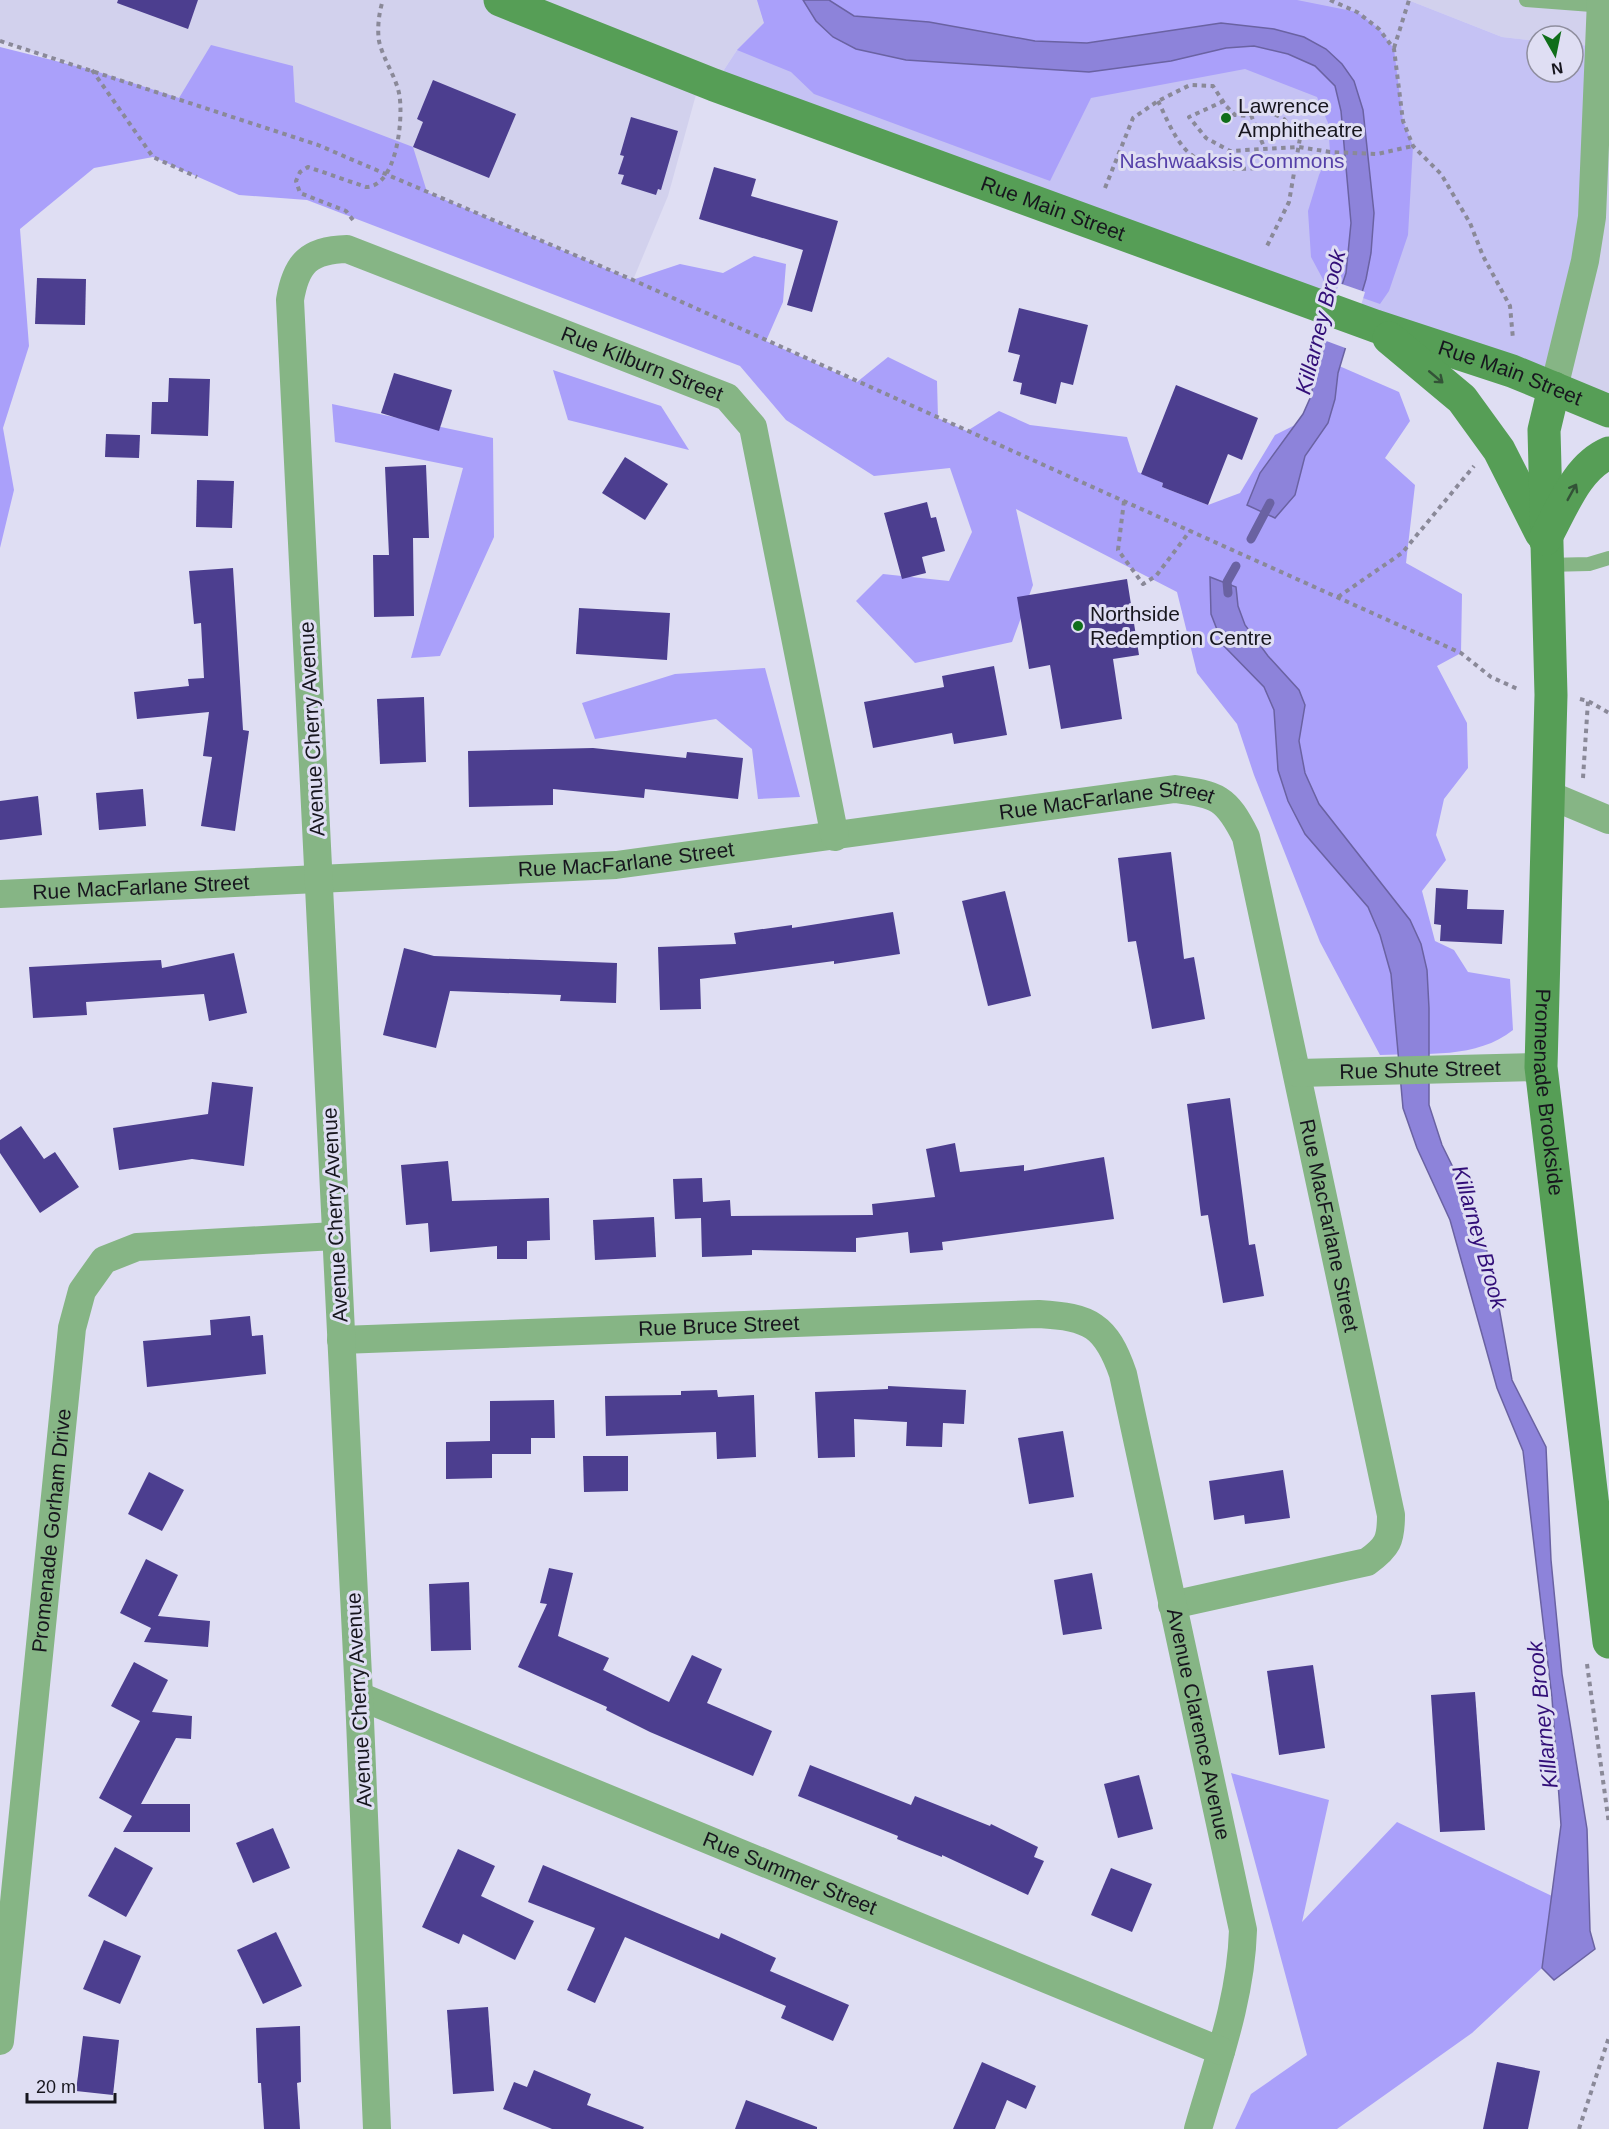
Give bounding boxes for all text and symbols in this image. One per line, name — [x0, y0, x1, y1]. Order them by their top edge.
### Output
north arrow — [1525, 24, 1585, 84]
text: N — [1550, 59, 1564, 78]
place label: Lawrence Amphitheatre — [1238, 94, 1363, 141]
marker: Lawrence Amphitheatre — [1219, 111, 1233, 125]
park label: Nashwaaksis Commons — [1119, 149, 1345, 172]
street label: Rue Main Street — [978, 171, 1129, 245]
water label: Killarney Brook — [1290, 246, 1351, 397]
street label: Rue Kilburn Street — [558, 322, 727, 405]
street label: Rue Main Street — [1435, 336, 1586, 410]
one-way arrow — [1428, 370, 1443, 384]
one-way arrow — [1567, 483, 1578, 501]
place label: Northside Redemption Centre — [1090, 602, 1272, 649]
marker: Northside Redemption Centre — [1071, 619, 1085, 633]
street label: Avenue Cherry Avenue — [294, 621, 329, 837]
street label: Rue MacFarlane Street — [998, 777, 1218, 824]
street label: Rue MacFarlane Street — [517, 837, 735, 881]
street label: Rue MacFarlane Street — [32, 870, 250, 903]
street label: Promenade Brookside — [1530, 988, 1568, 1197]
street label: Rue Shute Street — [1339, 1056, 1501, 1083]
street label: Avenue Cherry Avenue — [317, 1107, 352, 1323]
street label: Rue MacFarlane Street — [1296, 1117, 1364, 1334]
water label: Killarney Brook — [1447, 1163, 1512, 1313]
street label: Rue Bruce Street — [638, 1311, 800, 1340]
street label: Promenade Gorham Drive — [27, 1407, 75, 1654]
street label: Avenue Cherry Avenue — [341, 1592, 376, 1808]
street label: Avenue Clarence Avenue — [1163, 1606, 1235, 1842]
water label: Killarney Brook — [1522, 1639, 1563, 1790]
street label: Rue Summer Street — [700, 1827, 880, 1919]
scale bar — [27, 2066, 116, 2104]
text: 20 m — [36, 2077, 76, 2097]

